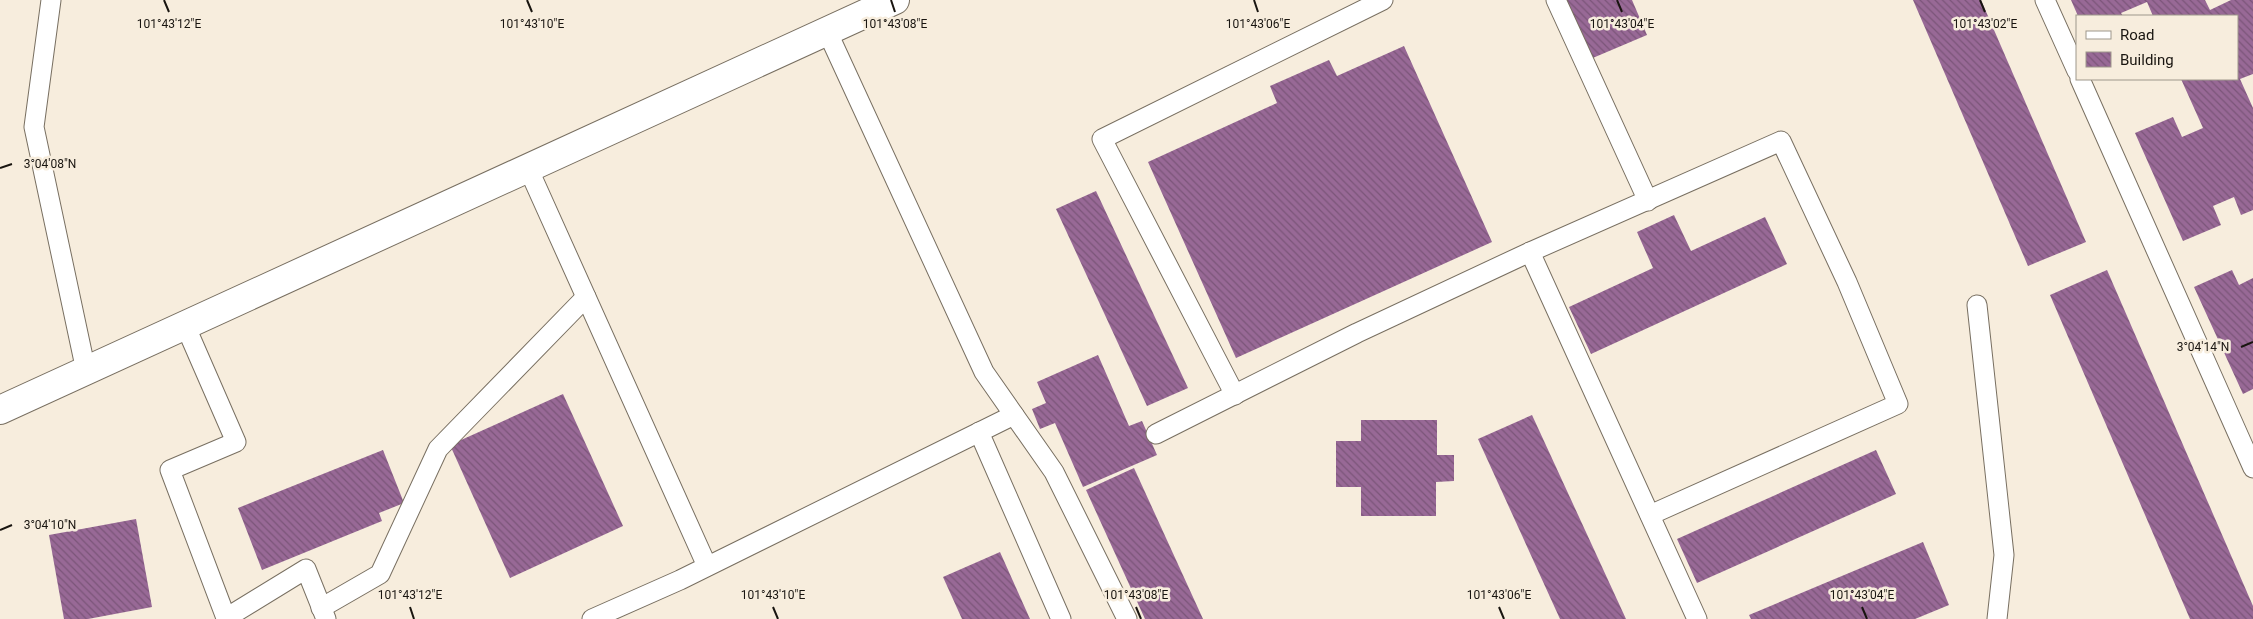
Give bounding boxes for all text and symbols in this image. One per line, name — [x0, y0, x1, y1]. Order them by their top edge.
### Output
legend — [2076, 15, 2238, 80]
text: 101°43'12"E — [137, 17, 201, 31]
text: 101°43'10"E — [500, 17, 564, 31]
text: 101°43'08"E — [863, 17, 927, 31]
text: 101°43'06"E — [1226, 17, 1290, 31]
text: 101°43'04"E — [1590, 17, 1654, 31]
text: 101°43'02"E — [1953, 17, 2017, 31]
text: Road — [2120, 26, 2154, 44]
text: Building — [2120, 51, 2174, 69]
text: 3°04'08"N — [24, 157, 76, 171]
text: 3°04'14"N — [2177, 340, 2229, 354]
text: 3°04'10"N — [24, 518, 76, 532]
text: 101°43'12"E — [378, 588, 442, 602]
text: 101°43'10"E — [741, 588, 805, 602]
text: 101°43'08"E — [1104, 588, 1168, 602]
text: 101°43'06"E — [1467, 588, 1531, 602]
text: 101°43'04"E — [1830, 588, 1894, 602]

